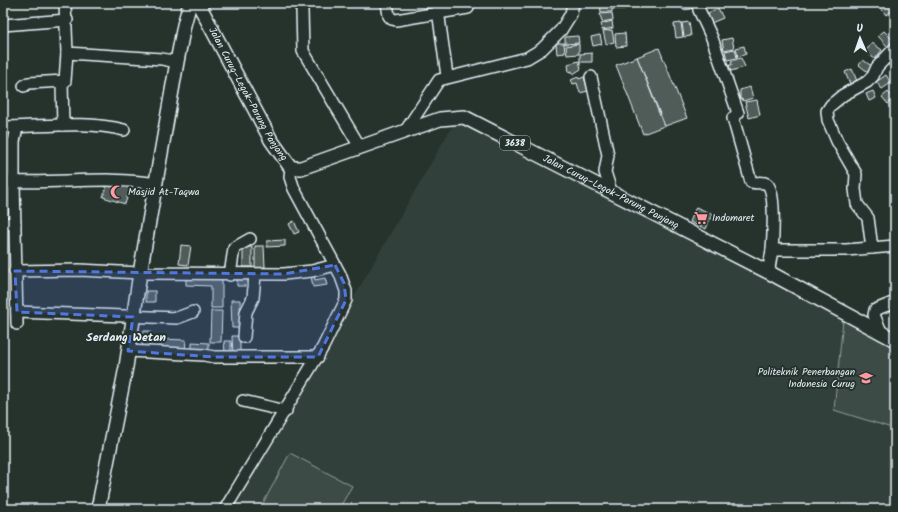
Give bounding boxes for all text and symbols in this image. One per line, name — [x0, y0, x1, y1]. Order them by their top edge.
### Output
north arrow — [840, 18, 880, 58]
text: U — [856, 20, 864, 38]
street label: Jalan Curug–Legok–Parung Panjang — [204, 24, 292, 165]
road number: 3638 — [500, 136, 530, 150]
street label: Jalan Curug–Legok–Parung Panjang — [540, 150, 682, 233]
mosque icon: Masjid At-Taqwa — [109, 184, 125, 200]
place label: Masjid At-Taqwa — [128, 184, 200, 200]
supermarket icon: Indomaret — [693, 210, 709, 226]
place label: Indomaret — [712, 210, 754, 226]
district label: Serdang Wetan — [86, 328, 166, 347]
place label: Politeknik Penerbangan Indonesia Curug — [758, 364, 855, 392]
school or university icon: Politeknik Penerbangan Indonesia Curug — [858, 370, 874, 386]

